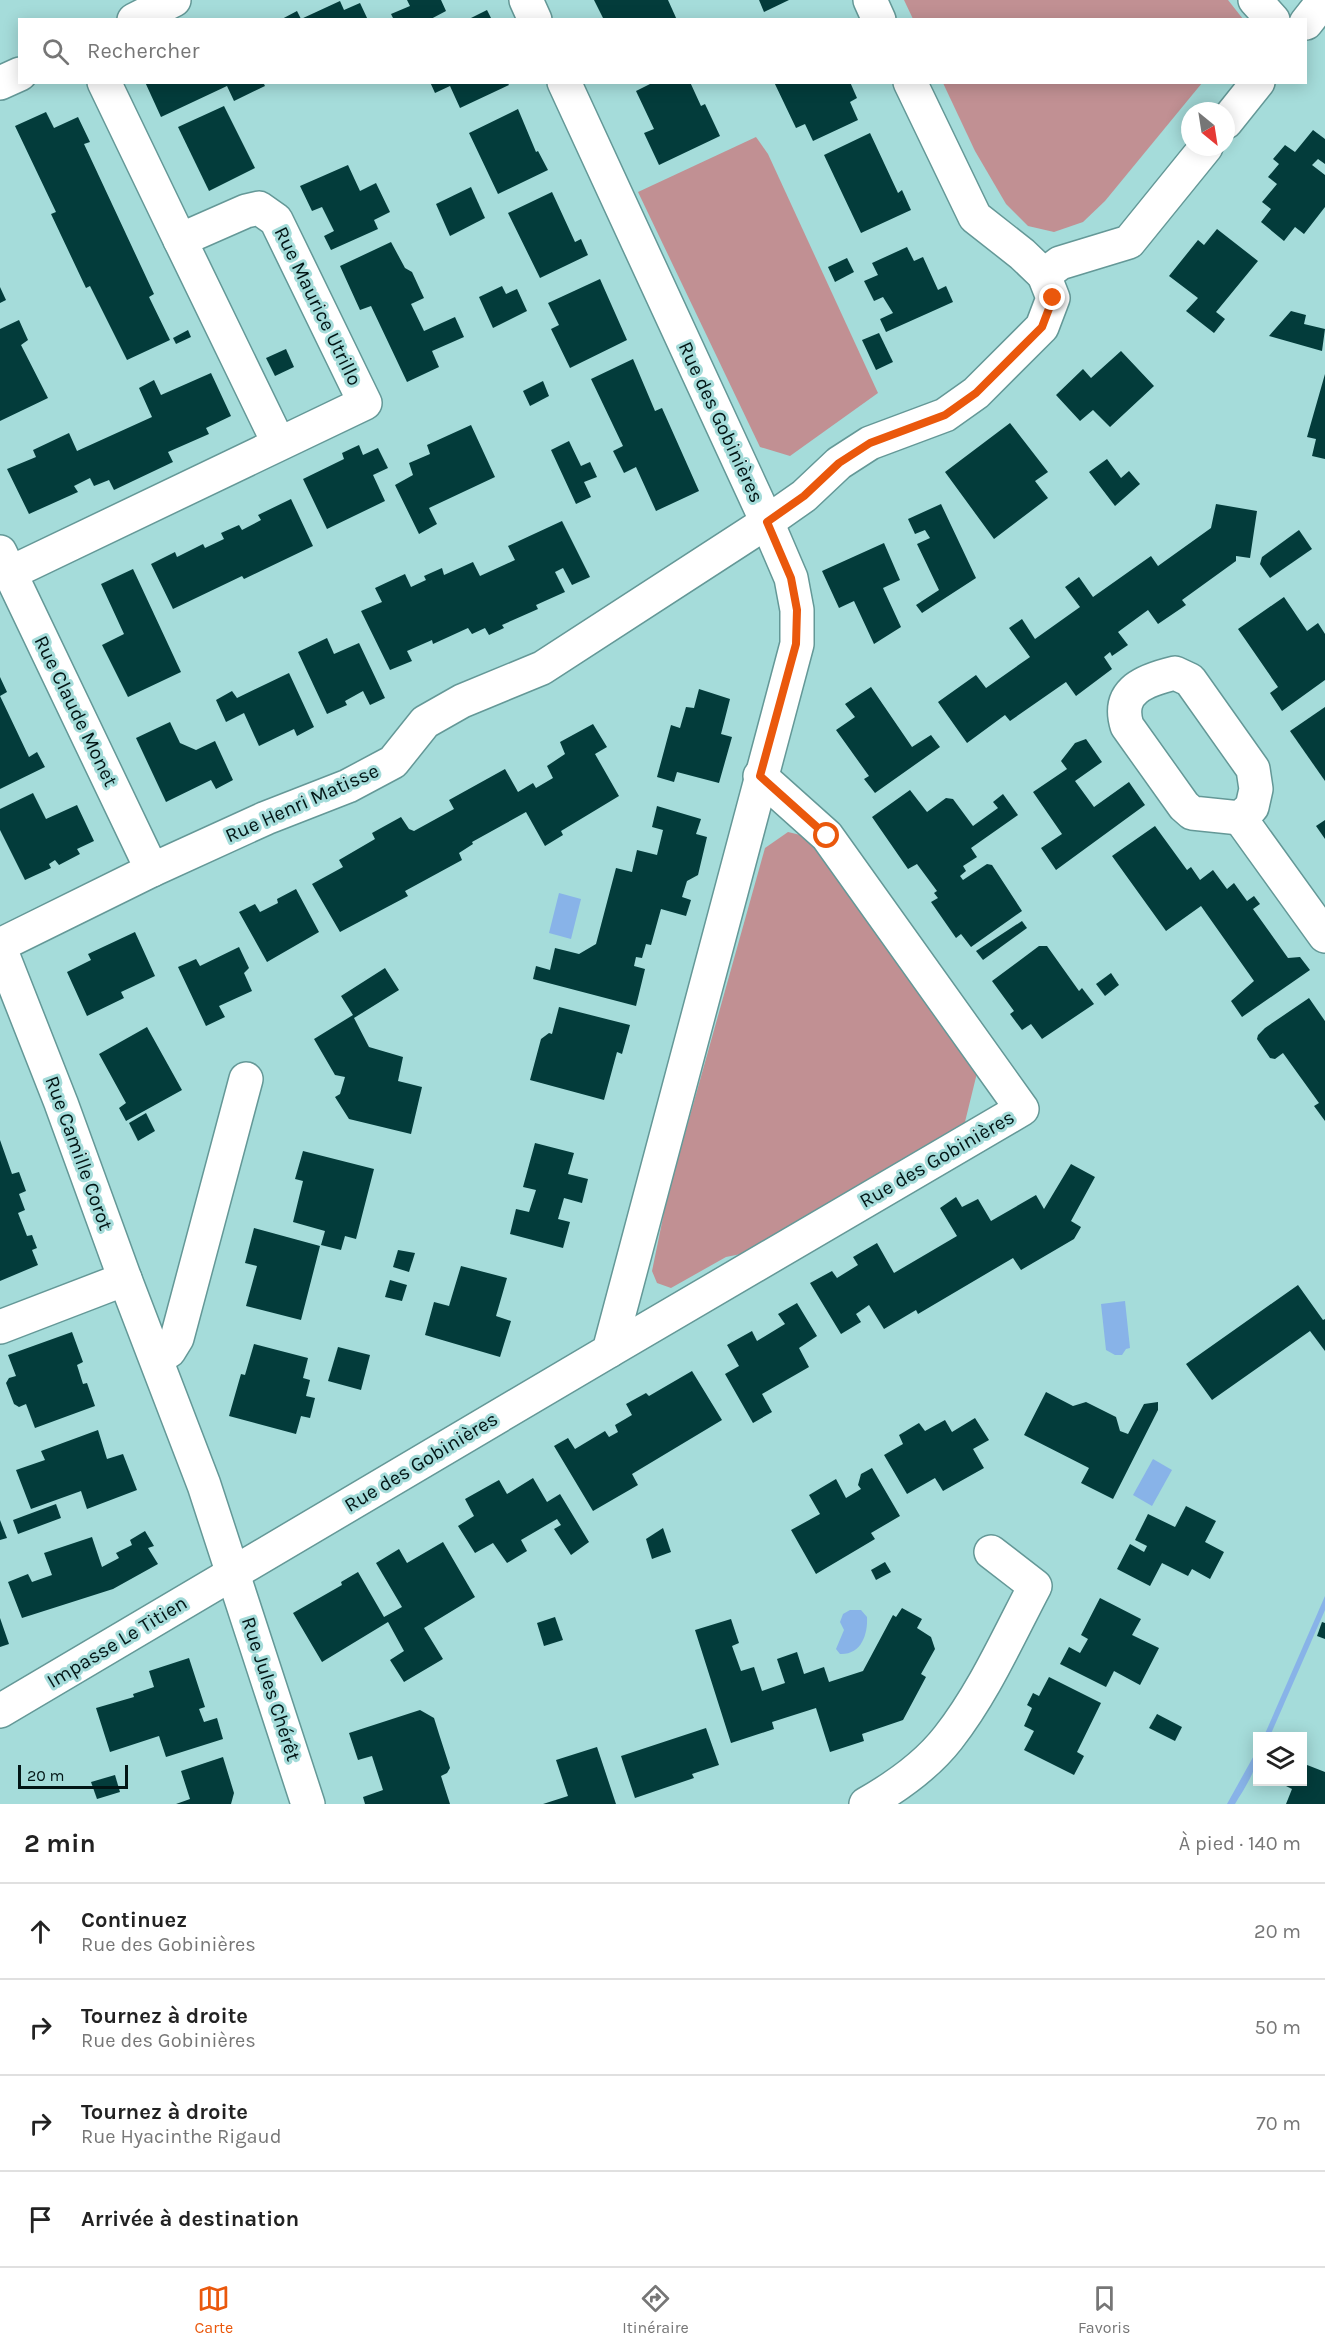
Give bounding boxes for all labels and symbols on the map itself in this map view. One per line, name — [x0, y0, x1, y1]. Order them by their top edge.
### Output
north arrow — [1181, 102, 1235, 156]
street label: Rue Maurice Utrillo — [270, 223, 366, 389]
route end — [1039, 284, 1065, 310]
street label: Rue des Gobinières — [674, 338, 768, 506]
street label: Rue Claude Monet — [30, 632, 123, 791]
street label: Rue Henri Matisse — [222, 759, 382, 847]
route start — [813, 822, 839, 848]
street label: Rue Camille Corot — [40, 1073, 118, 1234]
street label: Rue des Gobinières — [856, 1105, 1018, 1213]
street label: Rue des Gobinières — [340, 1407, 502, 1517]
street label: Impasse Le Titien — [43, 1591, 191, 1693]
street label: Rue Jules Chérêt — [237, 1614, 305, 1764]
scale bar — [18, 1762, 128, 1790]

